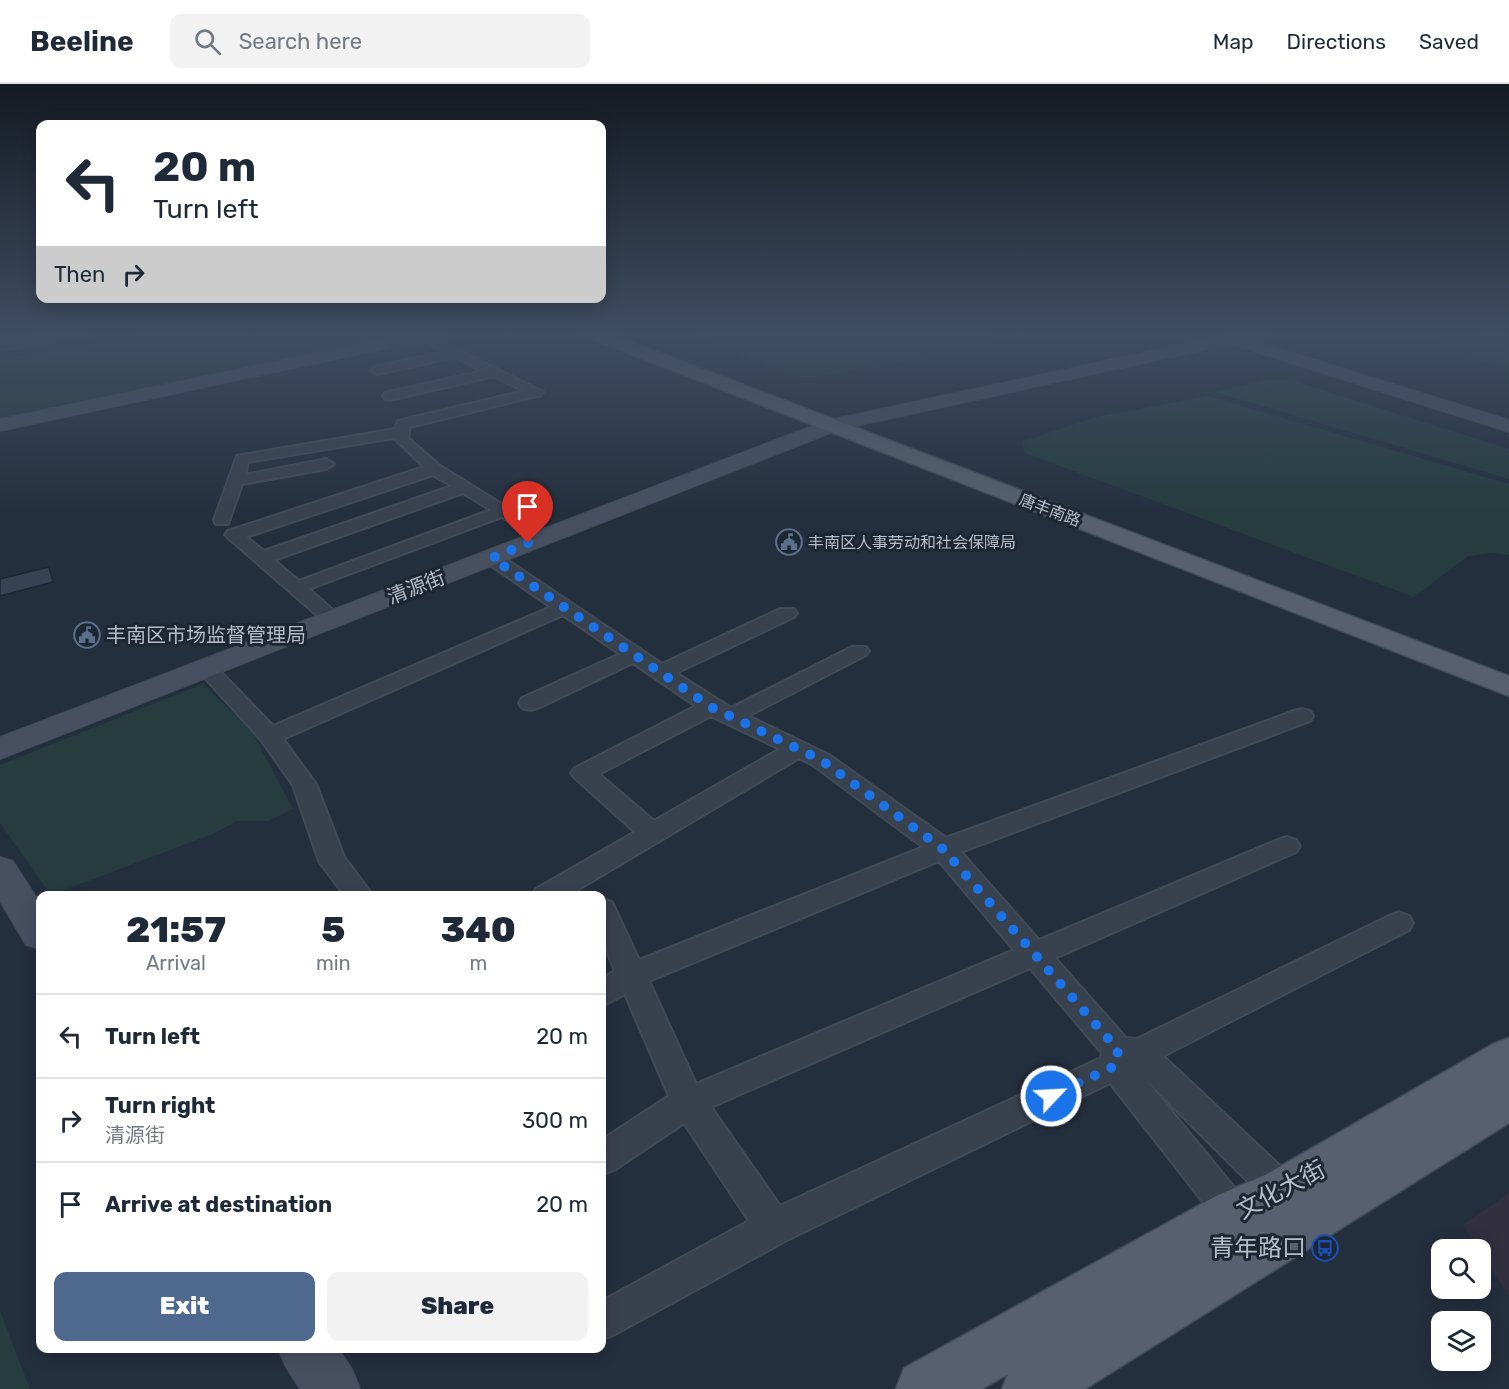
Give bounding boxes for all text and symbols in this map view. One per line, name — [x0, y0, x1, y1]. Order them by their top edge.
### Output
search box — [170, 14, 590, 68]
text: Beeline — [30, 25, 134, 58]
icon: search — [191, 25, 224, 58]
text: Search here — [239, 28, 362, 55]
text: Map — [1213, 29, 1254, 54]
text: Directions — [1287, 29, 1386, 54]
text: Saved — [1419, 29, 1479, 54]
text: 20 m — [153, 142, 256, 192]
icon: left — [54, 144, 132, 222]
text: Turn left — [153, 193, 258, 225]
icon: right — [117, 258, 150, 291]
text: Then — [54, 261, 105, 288]
pin — [502, 481, 553, 543]
icon: arrive — [511, 490, 544, 523]
street label: 唐丰南路 — [1017, 490, 1083, 530]
public building icon: 丰南区人事劳动和社会保障局 — [774, 527, 804, 557]
place label: 丰南区人事劳动和社会保障局 — [808, 533, 1016, 552]
street label: 清源街 — [384, 565, 448, 609]
public building icon: 丰南区市场监督管理局 — [72, 620, 102, 650]
place label: 丰南区市场监督管理局 — [106, 623, 306, 647]
text: 21:57 — [126, 908, 226, 951]
text: 5 — [321, 908, 345, 951]
text: 340 — [441, 908, 516, 951]
text: Arrival — [146, 951, 206, 975]
text: min — [316, 951, 351, 975]
text: m — [469, 951, 487, 975]
icon: left — [54, 1020, 87, 1053]
text: Turn left — [105, 1023, 200, 1050]
text: 20 m — [536, 1023, 588, 1050]
position arrow — [1019, 1064, 1083, 1128]
text: Turn right — [105, 1092, 215, 1119]
icon: right — [54, 1104, 87, 1137]
text: 300 m — [522, 1107, 588, 1134]
text: 清源街 — [105, 1123, 165, 1147]
street label: 文化大街 — [1232, 1155, 1330, 1225]
icon: arrive — [54, 1188, 87, 1221]
text: Arrive at destination — [105, 1191, 332, 1218]
text: 20 m — [536, 1191, 588, 1218]
bus stop icon: 青年路口 — [1310, 1233, 1340, 1263]
place label: 青年路口 — [1210, 1234, 1306, 1262]
map controls — [1431, 1239, 1491, 1371]
button: search — [1431, 1239, 1491, 1299]
button: Exit — [54, 1272, 315, 1341]
button: Share — [327, 1272, 588, 1341]
button: layers — [1431, 1311, 1491, 1371]

